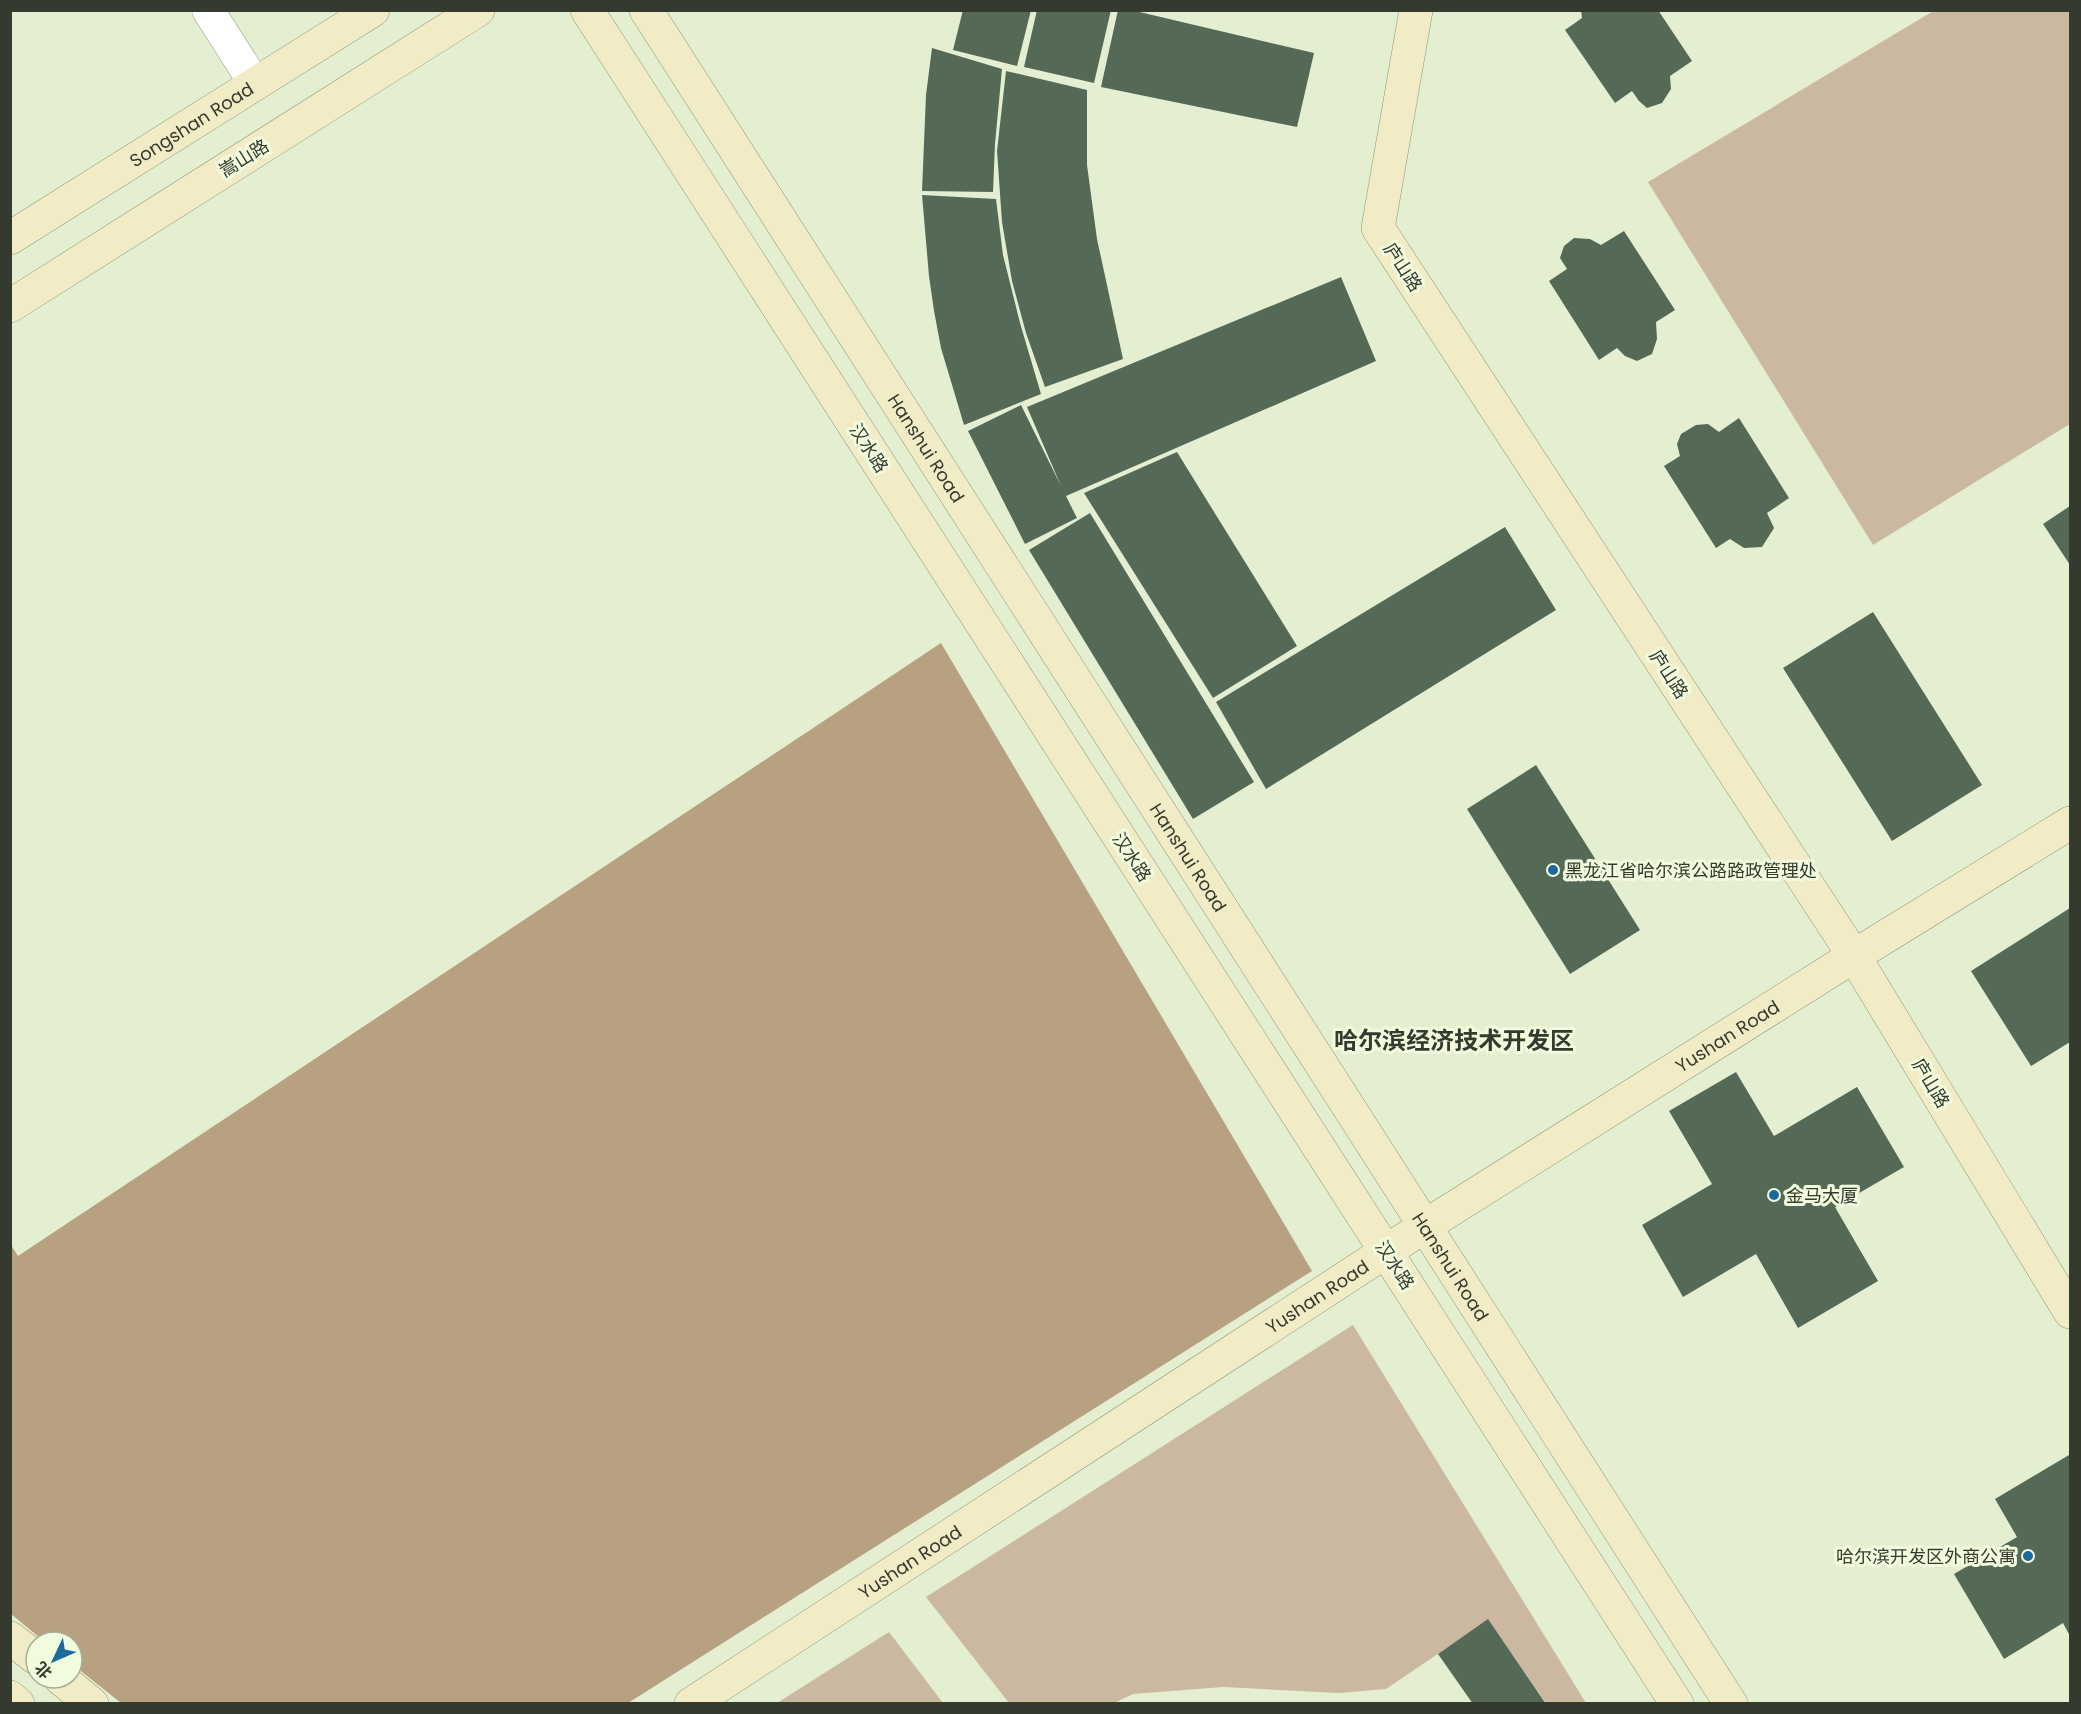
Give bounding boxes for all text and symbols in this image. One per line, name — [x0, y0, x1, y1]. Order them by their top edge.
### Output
street label: Songshan Road — [124, 76, 258, 173]
street label: 嵩山路 — [214, 133, 274, 183]
street label: 庐山路 — [1378, 238, 1428, 296]
street label: Hanshui Road — [882, 389, 971, 507]
street label: 汉水路 — [844, 419, 894, 477]
street label: 庐山路 — [1644, 645, 1694, 703]
street label: Hanshui Road — [1144, 798, 1233, 916]
street label: 汉水路 — [1107, 828, 1157, 886]
place label: 黑龙江省哈尔滨公路路政管理处 — [1565, 858, 1817, 883]
marker: 黑龙江省哈尔滨公路路政管理处 — [1546, 863, 1560, 877]
street label: Yushan Road — [1670, 994, 1784, 1078]
district label: 哈尔滨经济技术开发区 — [1334, 1024, 1574, 1057]
street label: 庐山路 — [1906, 1053, 1956, 1113]
place label: 金马大厦 — [1786, 1183, 1858, 1208]
marker: 金马大厦 — [1767, 1188, 1781, 1202]
street label: Hanshui Road — [1407, 1207, 1495, 1326]
street label: 汉水路 — [1370, 1236, 1420, 1294]
street label: Yushan Road — [1261, 1254, 1373, 1339]
street label: Yushan Road — [853, 1519, 966, 1604]
place label: 哈尔滨开发区外商公寓 — [1836, 1544, 2016, 1569]
marker: 哈尔滨开发区外商公寓 — [2021, 1549, 2035, 1563]
north arrow — [24, 1630, 84, 1690]
text: 北 — [30, 1656, 57, 1684]

